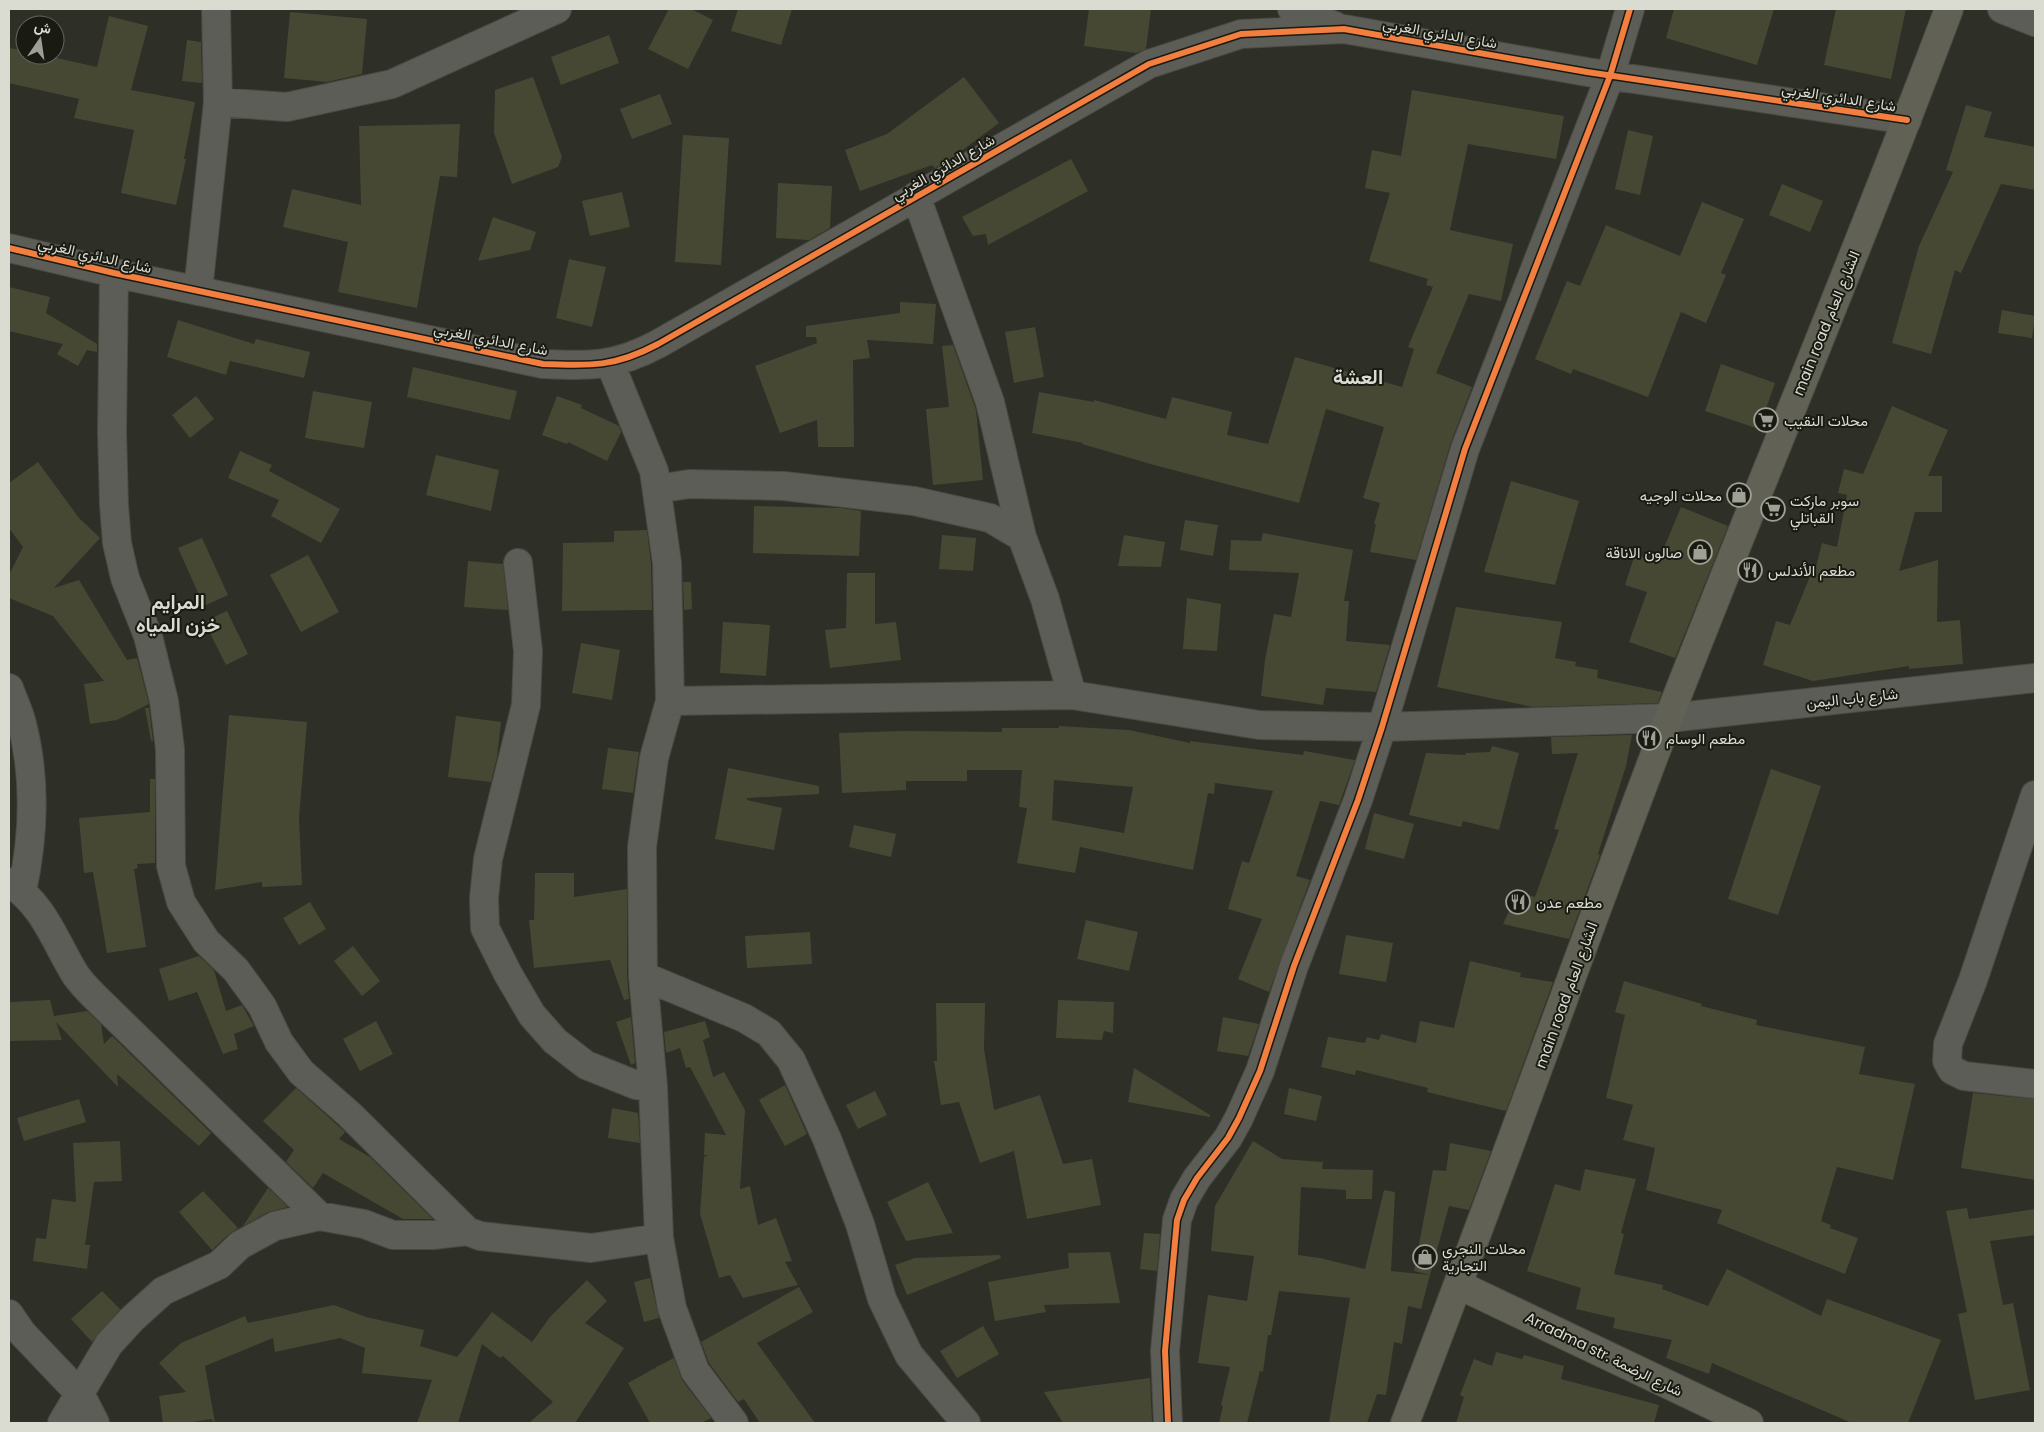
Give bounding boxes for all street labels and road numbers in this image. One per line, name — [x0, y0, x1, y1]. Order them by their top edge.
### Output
street label: شارع الدائري الغربي — [1381, 13, 1499, 56]
street label: شارع الدائري الغربي — [1780, 78, 1898, 119]
street label: شارع الدائري الغربي — [888, 129, 1000, 208]
street label: شارع الدائري الغربي — [36, 232, 154, 281]
street label: main road الشارع العام — [1787, 247, 1866, 399]
street label: شارع الدائري الغربي — [432, 318, 550, 363]
street label: شارع باب اليمن — [1805, 683, 1899, 714]
street label: main road الشارع العام — [1530, 919, 1603, 1071]
street label: Arradma str. شارع الرضمة — [1521, 1307, 1686, 1402]

